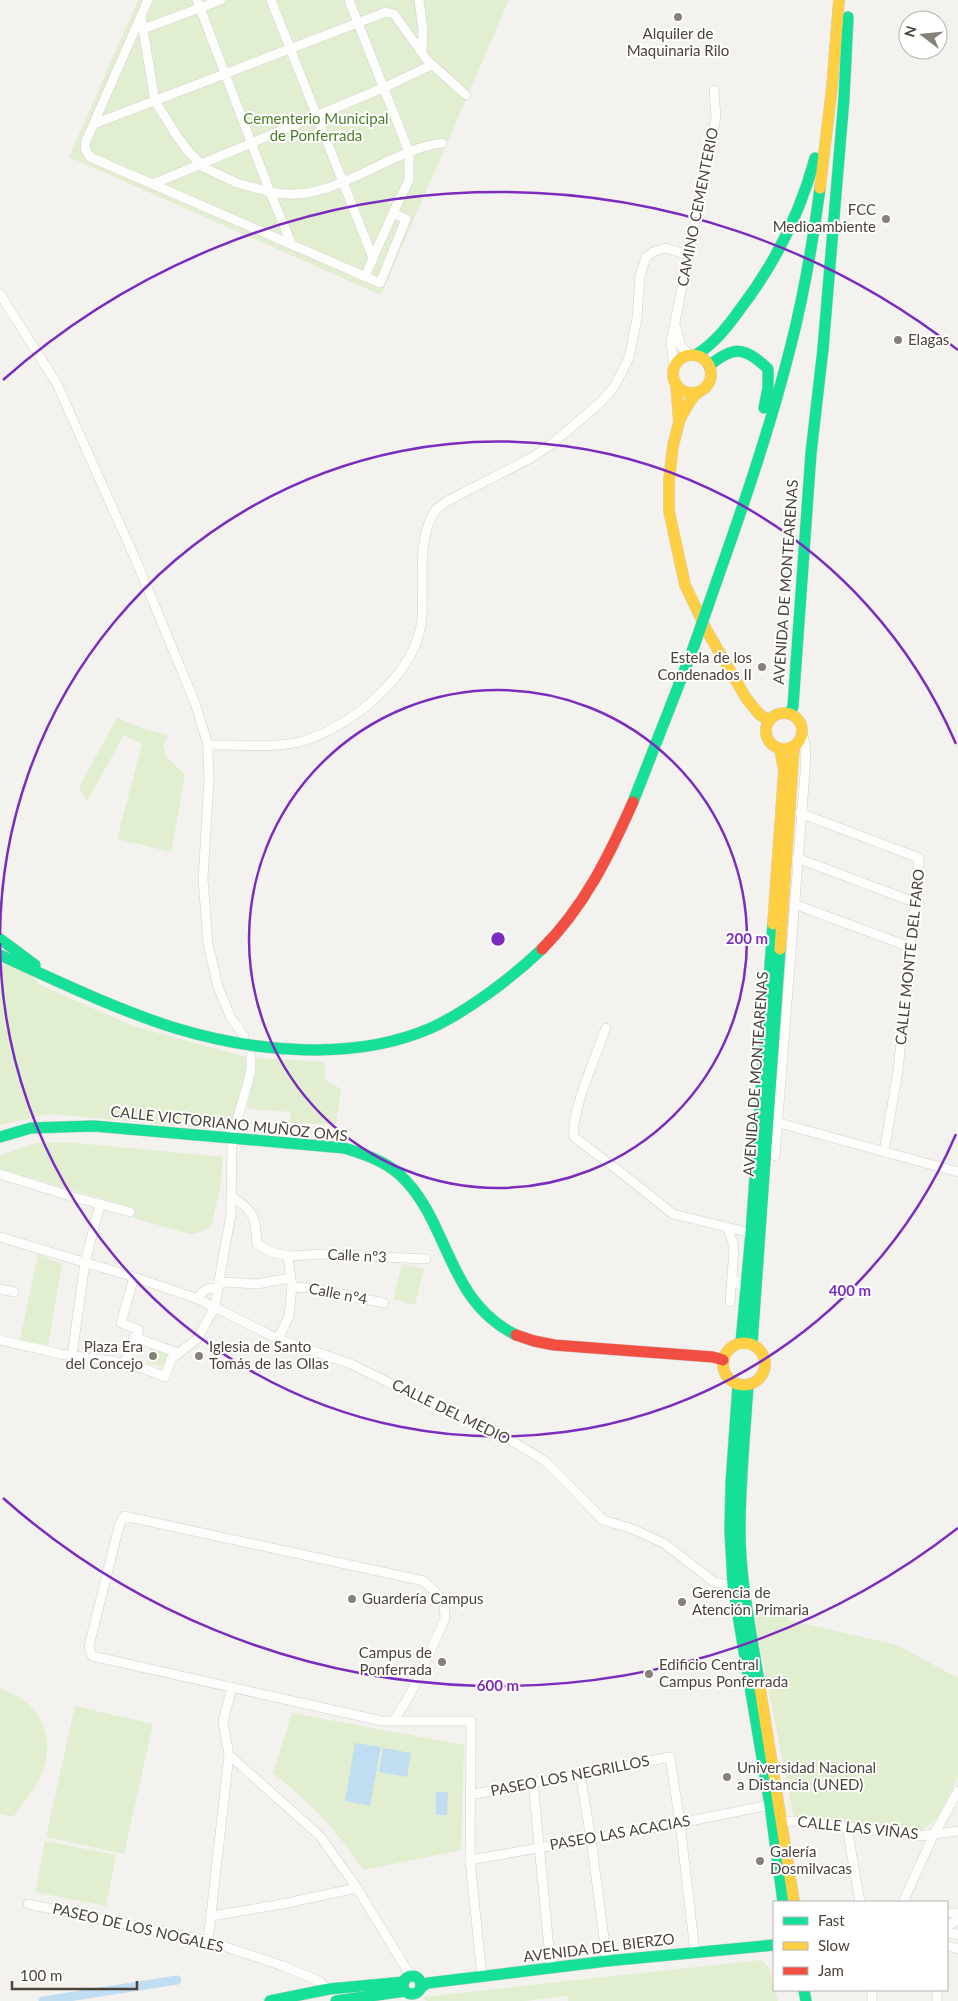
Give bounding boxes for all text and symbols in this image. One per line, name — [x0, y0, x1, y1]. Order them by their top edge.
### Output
north arrow — [898, 10, 948, 60]
marker: Alquiler de Maquinaria Rilo — [672, 11, 684, 23]
place label: Alquiler de Maquinaria Rilo — [627, 24, 729, 59]
text: N — [900, 24, 920, 39]
park label: Cementerio Municipal de Ponferrada — [243, 109, 389, 144]
street label: CAMINO CEMENTERIO — [673, 126, 721, 288]
place label: FCC Medioambiente — [773, 200, 876, 235]
marker: FCC Medioambiente — [880, 213, 892, 225]
place label: Elagas — [908, 330, 949, 348]
marker: Elagas — [892, 334, 904, 346]
street label: AVENIDA DE MONTEARENAS — [769, 479, 801, 685]
place label: Estela de los Condenados II — [657, 648, 752, 683]
marker: Estela de los Condenados II — [756, 661, 768, 673]
street label: CALLE MONTE DEL FARO — [891, 868, 927, 1046]
text: 200 m — [726, 929, 768, 947]
centre of rings — [489, 930, 507, 948]
street label: AVENIDA DE MONTEARENAS — [739, 971, 771, 1177]
street label: CALLE VICTORIANO MUÑOZ OMS — [110, 1102, 349, 1144]
street label: Calle nº3 — [327, 1244, 387, 1266]
street label: Calle nº4 — [307, 1279, 369, 1308]
text: 400 m — [829, 1281, 871, 1299]
place label: Plaza Era del Concejo — [66, 1337, 143, 1372]
place label: Iglesia de Santo Tomás de las Ollas — [209, 1337, 329, 1372]
marker: Plaza Era del Concejo — [147, 1350, 159, 1362]
marker: Iglesia de Santo Tomás de las Ollas — [193, 1350, 205, 1362]
street label: CALLE DEL MEDIO — [389, 1375, 514, 1448]
place label: Gerencia de Atención Primaria — [692, 1583, 809, 1618]
place label: Guardería Campus — [362, 1589, 484, 1607]
marker: Guardería Campus — [346, 1593, 358, 1605]
marker: Gerencia de Atención Primaria — [676, 1596, 688, 1608]
place label: Campus de Ponferrada — [359, 1643, 432, 1678]
place label: Edificio Central Campus Ponferrada — [659, 1655, 788, 1690]
marker: Campus de Ponferrada — [436, 1656, 448, 1668]
marker: Edificio Central Campus Ponferrada — [643, 1668, 655, 1680]
text: 600 m — [477, 1676, 519, 1694]
street label: PASEO LOS NEGRILLOS — [489, 1751, 651, 1799]
place label: Universidad Nacional a Distancia (UNED) — [737, 1758, 876, 1793]
marker: Universidad Nacional a Distancia (UNED) — [721, 1771, 733, 1783]
street label: PASEO LAS ACACIAS — [548, 1811, 692, 1853]
street label: CALLE LAS VIÑAS — [797, 1812, 919, 1842]
place label: Galería Dosmilvacas — [770, 1842, 852, 1877]
marker: Galería Dosmilvacas — [754, 1855, 766, 1867]
street label: PASEO DE LOS NOGALES — [51, 1899, 225, 1955]
legend — [773, 1901, 948, 1991]
text: Fast — [818, 1911, 845, 1929]
street label: AVENIDA DEL BIERZO — [522, 1929, 676, 1965]
text: Slow — [818, 1936, 850, 1954]
scale bar — [12, 1958, 138, 1990]
text: Jam — [818, 1961, 844, 1979]
text: 100 m — [20, 1966, 62, 1984]

